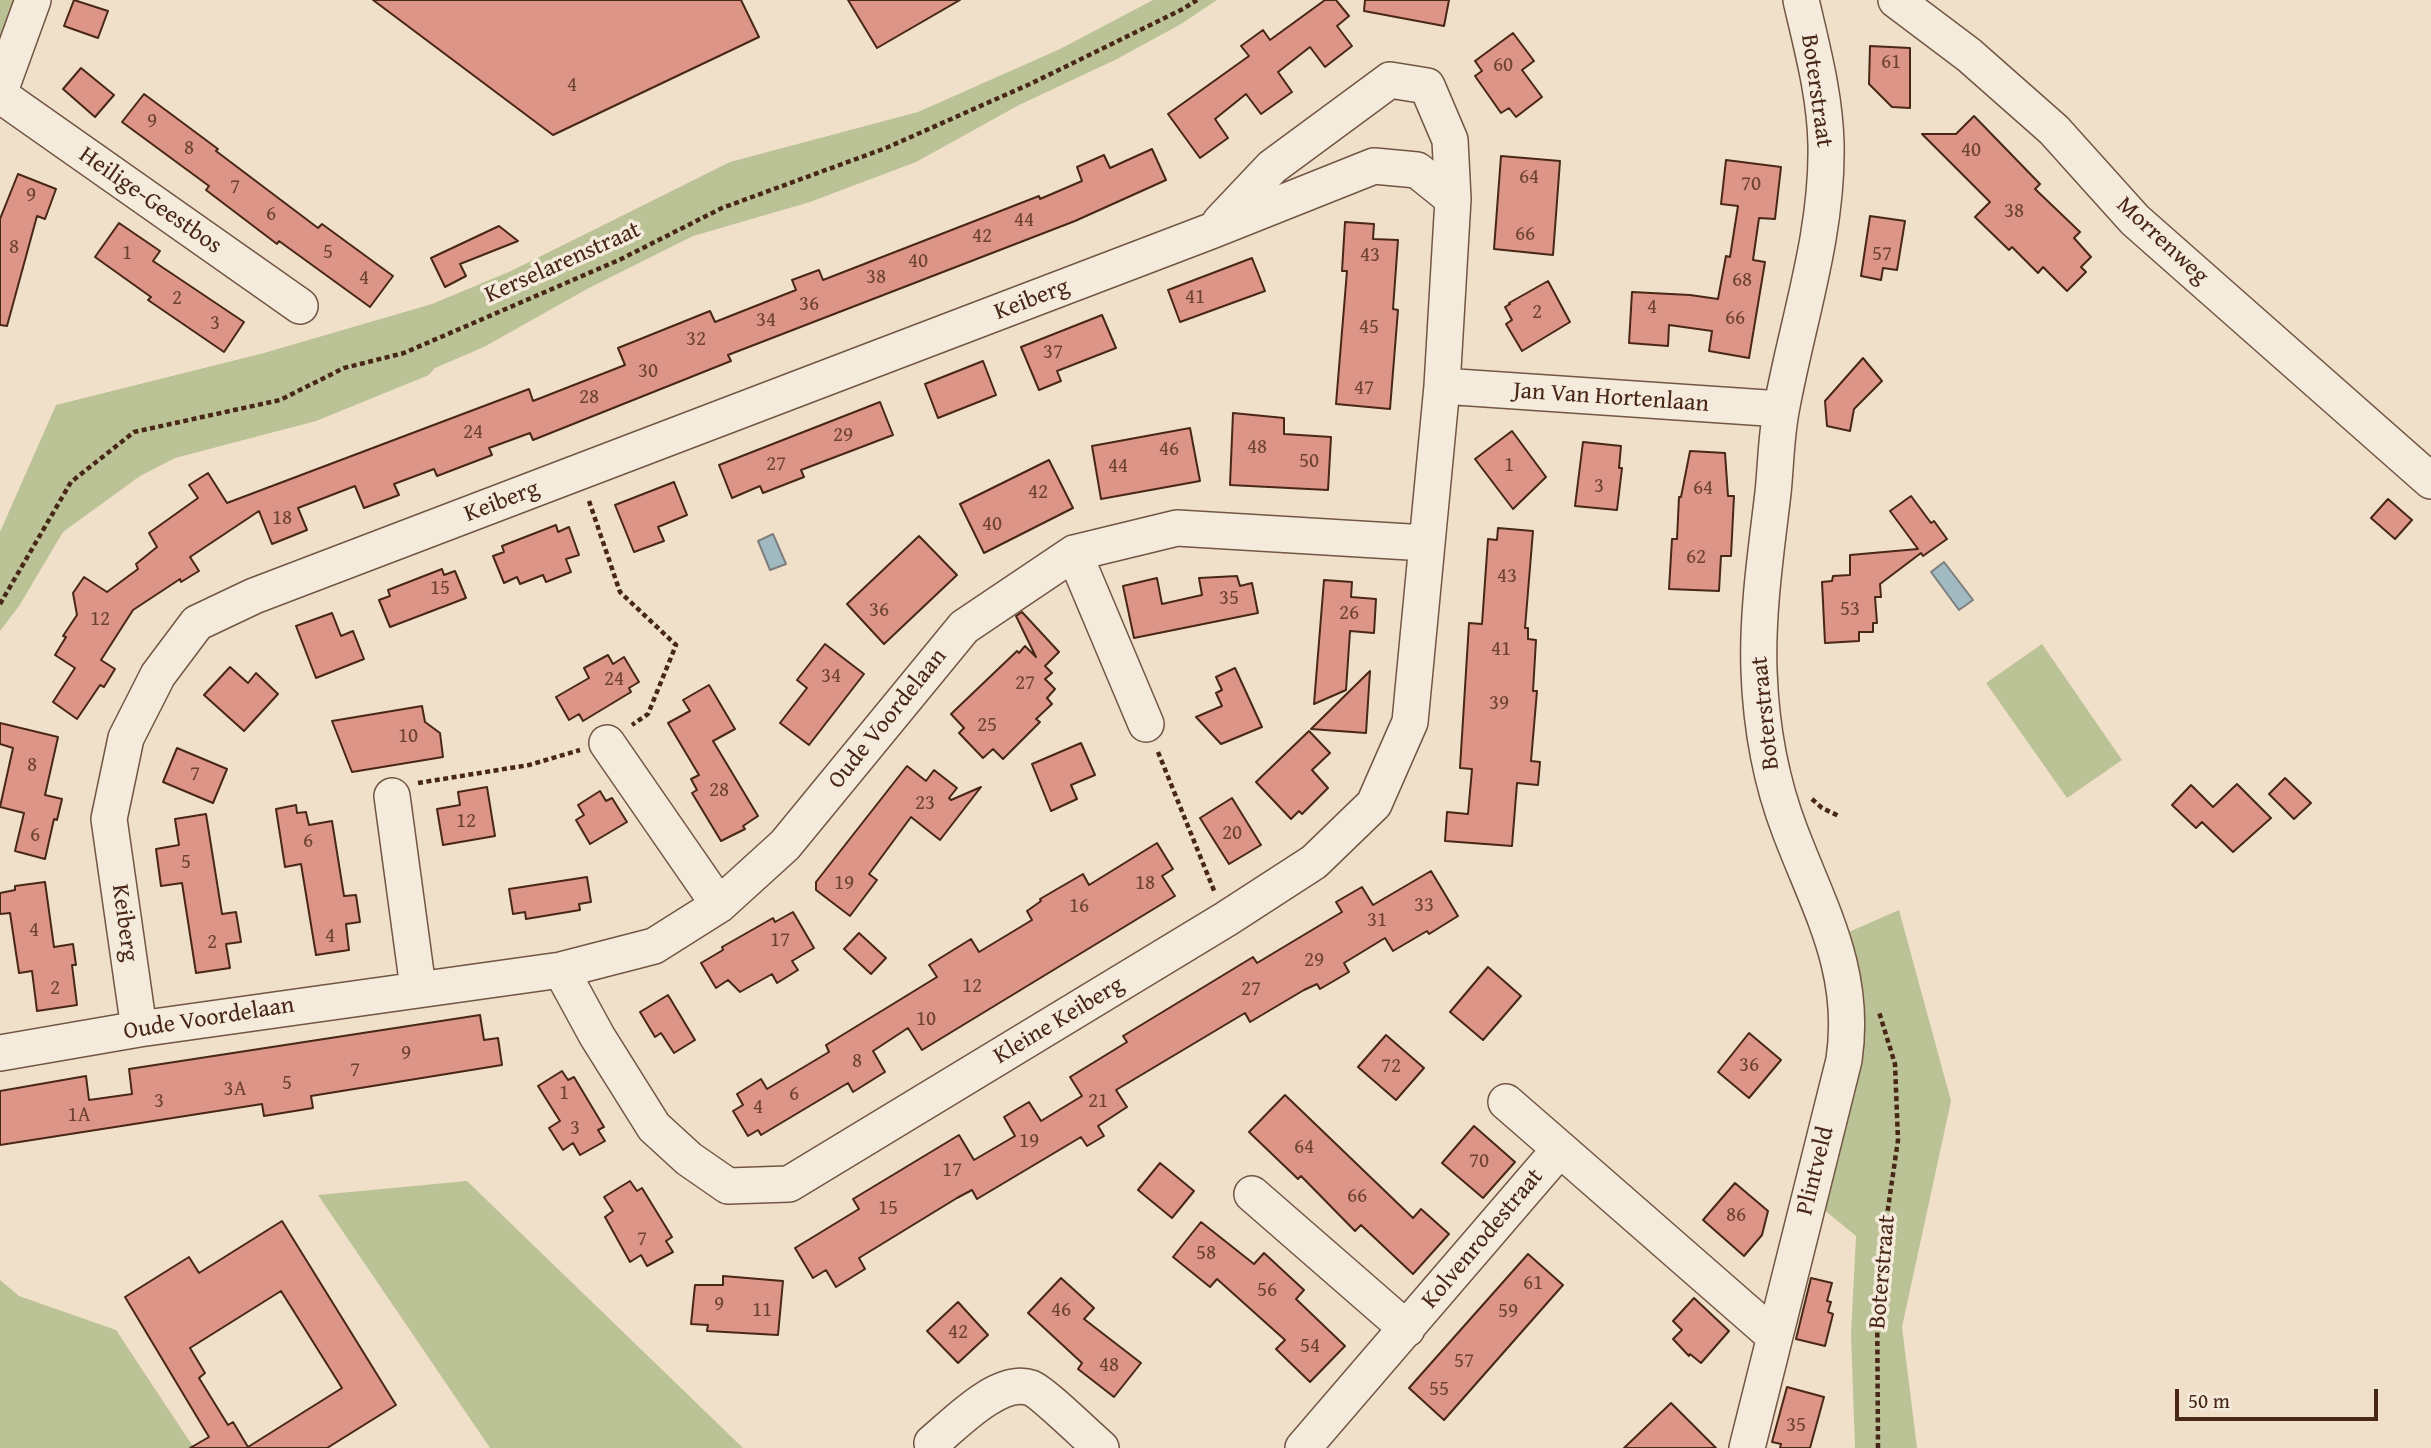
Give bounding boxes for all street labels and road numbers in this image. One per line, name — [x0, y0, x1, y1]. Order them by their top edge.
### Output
street label: Boterstraat — [1794, 32, 1838, 150]
street label: Heilige-Geestbos — [73, 141, 227, 261]
street label: Morrenweg — [2110, 191, 2214, 291]
street label: Kerselarenstraat — [481, 216, 645, 310]
street label: Keiberg — [991, 273, 1073, 327]
street label: Jan Van Hortenlaan — [1512, 377, 1710, 419]
street label: Keiberg — [461, 475, 543, 529]
street label: Oude Voordelaan — [823, 643, 953, 795]
street label: Boterstraat — [1746, 655, 1786, 771]
street label: Keiberg — [104, 883, 144, 963]
street label: Kleine Keiberg — [989, 971, 1129, 1071]
street label: Oude Voordelaan — [122, 991, 296, 1047]
street label: Plintveld — [1791, 1124, 1841, 1218]
street label: Kolvenrodestraat — [1416, 1163, 1550, 1315]
street label: Boterstraat — [1864, 1214, 1902, 1330]

